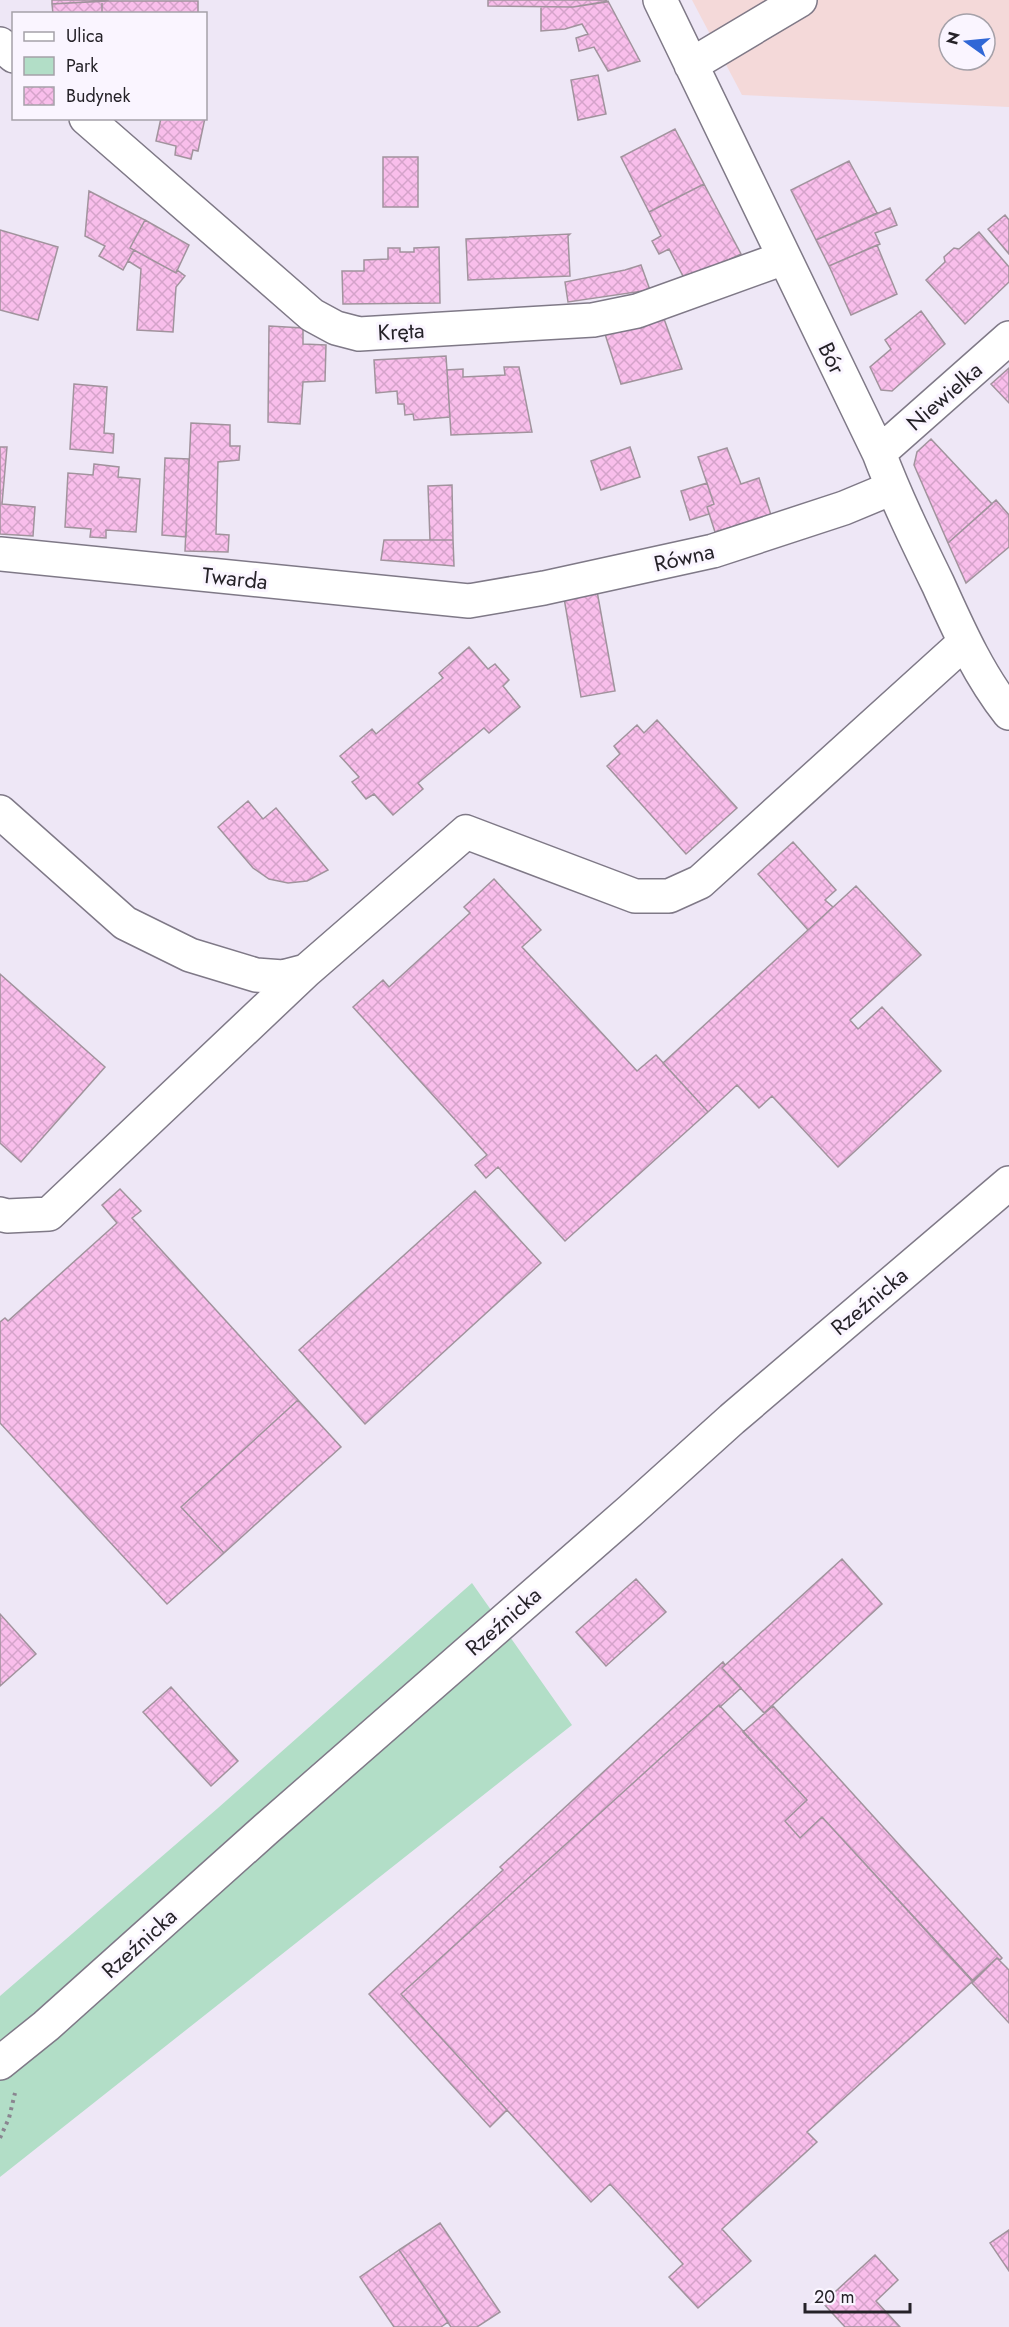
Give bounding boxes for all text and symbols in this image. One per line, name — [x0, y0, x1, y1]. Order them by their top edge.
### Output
legend — [12, 12, 207, 120]
north arrow — [937, 12, 997, 72]
text: Ulica — [66, 23, 103, 49]
text: N — [940, 29, 966, 47]
text: Park — [66, 53, 98, 79]
text: Budynek — [66, 83, 130, 109]
street label: Kręta — [377, 314, 425, 348]
street label: Bór — [811, 337, 854, 380]
street label: Niewielka — [899, 354, 989, 438]
street label: Równa — [651, 535, 717, 579]
street label: Twarda — [201, 559, 269, 597]
street label: Rzeźnicka — [824, 1259, 914, 1343]
street label: Rzeźnicka — [458, 1579, 548, 1663]
street label: Rzeźnicka — [94, 1900, 184, 1986]
scale bar — [805, 2276, 910, 2314]
text: 20 m — [814, 2284, 854, 2310]

